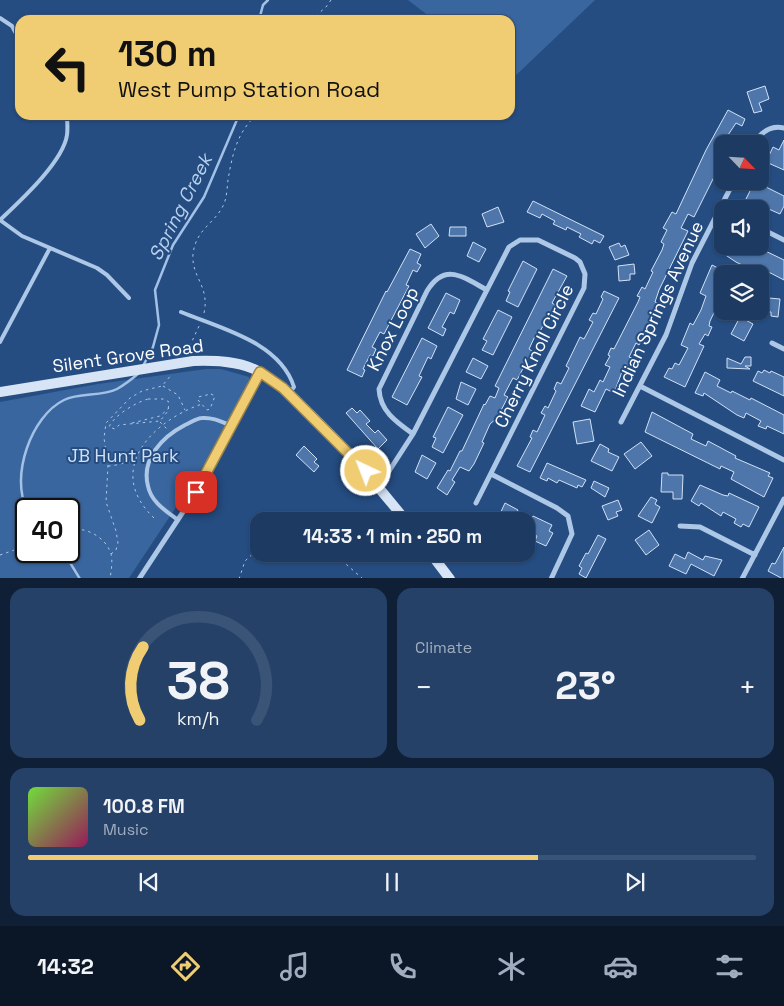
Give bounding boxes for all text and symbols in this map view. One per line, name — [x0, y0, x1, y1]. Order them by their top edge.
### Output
text: 130 m — [118, 32, 217, 76]
icon: left — [35, 35, 100, 100]
text: West Pump Station Road — [118, 75, 380, 103]
north arrow — [714, 135, 769, 190]
map controls — [714, 135, 769, 320]
water label: Spring Creek — [143, 147, 219, 265]
button: sound — [714, 200, 769, 255]
street label: Indian Springs Avenue — [607, 217, 708, 400]
button: layers — [714, 265, 769, 320]
street label: Cherry Knoll Circle — [489, 280, 578, 432]
street label: Knox Loop — [362, 283, 424, 375]
street label: Silent Grove Road — [51, 334, 205, 377]
park label: JB Hunt Park — [67, 444, 179, 467]
position arrow — [339, 444, 391, 496]
pin — [175, 471, 217, 513]
icon: arrive — [182, 478, 210, 506]
speed limit sign: 40 — [15, 498, 80, 563]
text: 14:33 · 1 min · 250 m — [303, 524, 482, 549]
text: Climate — [415, 637, 472, 658]
text: 38 — [167, 648, 230, 714]
text: 23° — [555, 662, 616, 710]
text: − — [415, 669, 432, 705]
text: + — [739, 669, 756, 705]
text: km/h — [177, 707, 220, 730]
text: 100.8 FM — [103, 794, 185, 819]
text: Music — [103, 819, 149, 840]
icon: previous — [135, 868, 163, 896]
icon: pause — [378, 868, 406, 896]
icon: next — [621, 868, 649, 896]
icon: directions — [168, 949, 203, 984]
icon: music — [277, 949, 312, 984]
icon: phone — [385, 949, 420, 984]
icon: climate — [494, 949, 529, 984]
icon: car — [603, 949, 638, 984]
icon: filters — [712, 949, 747, 984]
text: 14:32 — [37, 952, 94, 980]

